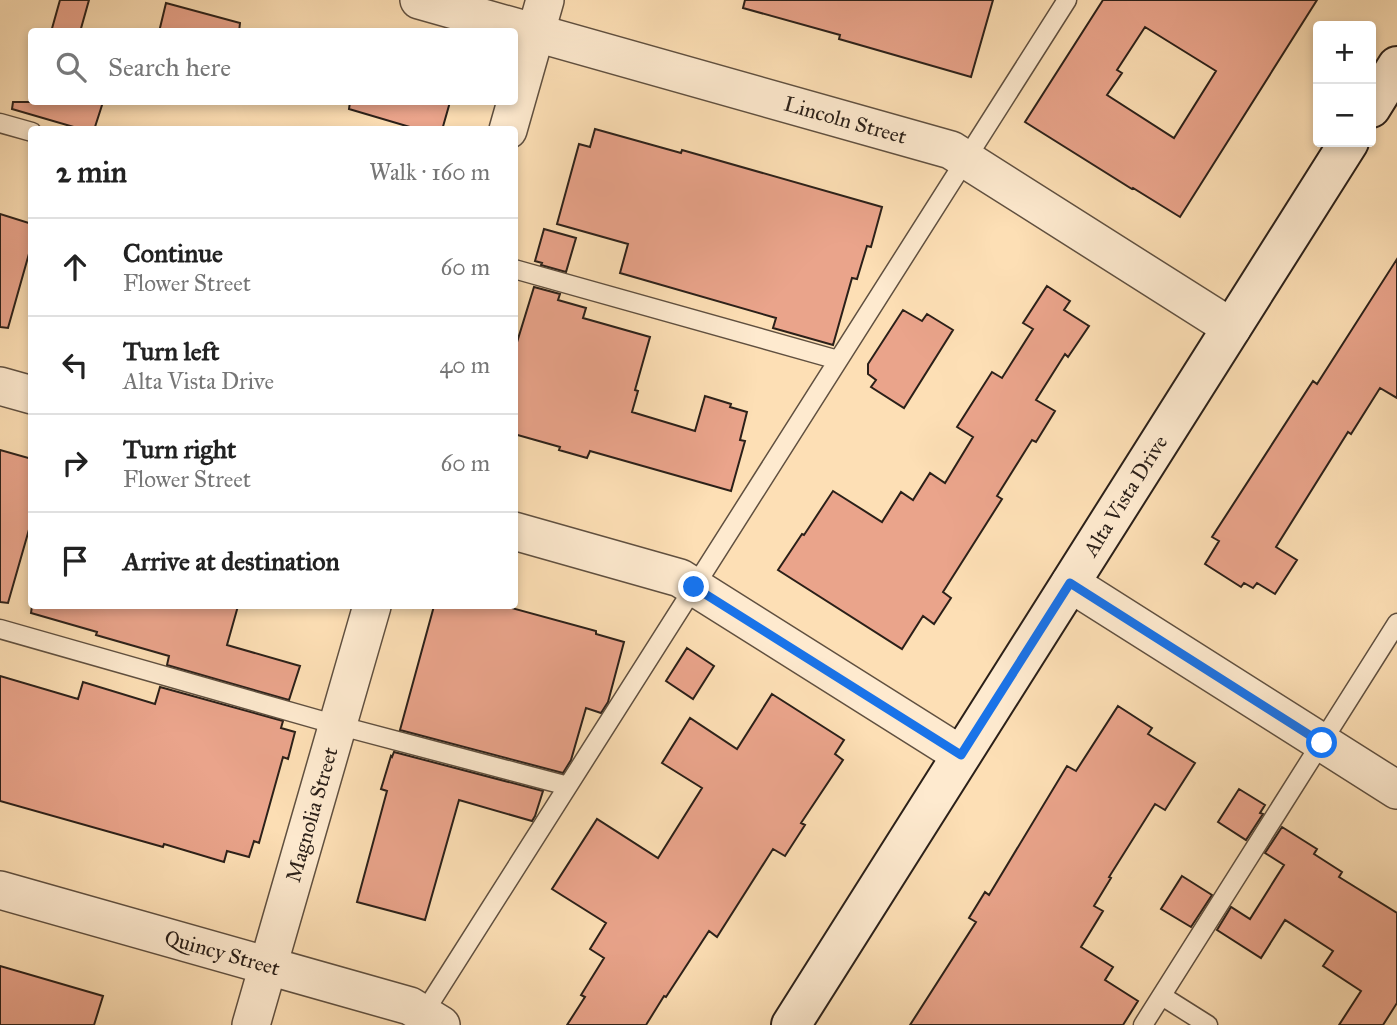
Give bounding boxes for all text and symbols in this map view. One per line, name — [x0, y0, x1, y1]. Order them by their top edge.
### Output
map controls — [1313, 21, 1376, 147]
button: + — [1313, 21, 1376, 84]
search box — [28, 28, 518, 105]
icon: search — [52, 48, 90, 86]
text: Search here — [108, 51, 231, 83]
button: − — [1313, 84, 1376, 147]
street label: Lincoln Street — [781, 91, 910, 150]
text: 2 min — [56, 154, 127, 190]
text: Walk · 160 m — [369, 158, 490, 186]
text: Continue — [123, 237, 223, 269]
icon: ahead — [56, 248, 94, 286]
text: 60 m — [441, 253, 490, 281]
text: Flower Street — [123, 269, 251, 297]
text: Turn left — [123, 335, 219, 367]
icon: left — [56, 346, 94, 384]
text: 40 m — [440, 351, 490, 379]
text: Alta Vista Drive — [123, 367, 274, 395]
street label: Alta Vista Drive — [1077, 430, 1173, 562]
text: Turn right — [123, 433, 236, 465]
icon: right — [56, 444, 94, 482]
text: 60 m — [441, 449, 490, 477]
text: Flower Street — [123, 465, 251, 493]
icon: arrive — [56, 542, 94, 580]
text: Arrive at destination — [123, 545, 340, 577]
route end — [678, 571, 709, 602]
route start — [1306, 727, 1337, 758]
street label: Magnolia Street — [280, 743, 344, 885]
street label: Quincy Street — [162, 924, 283, 982]

